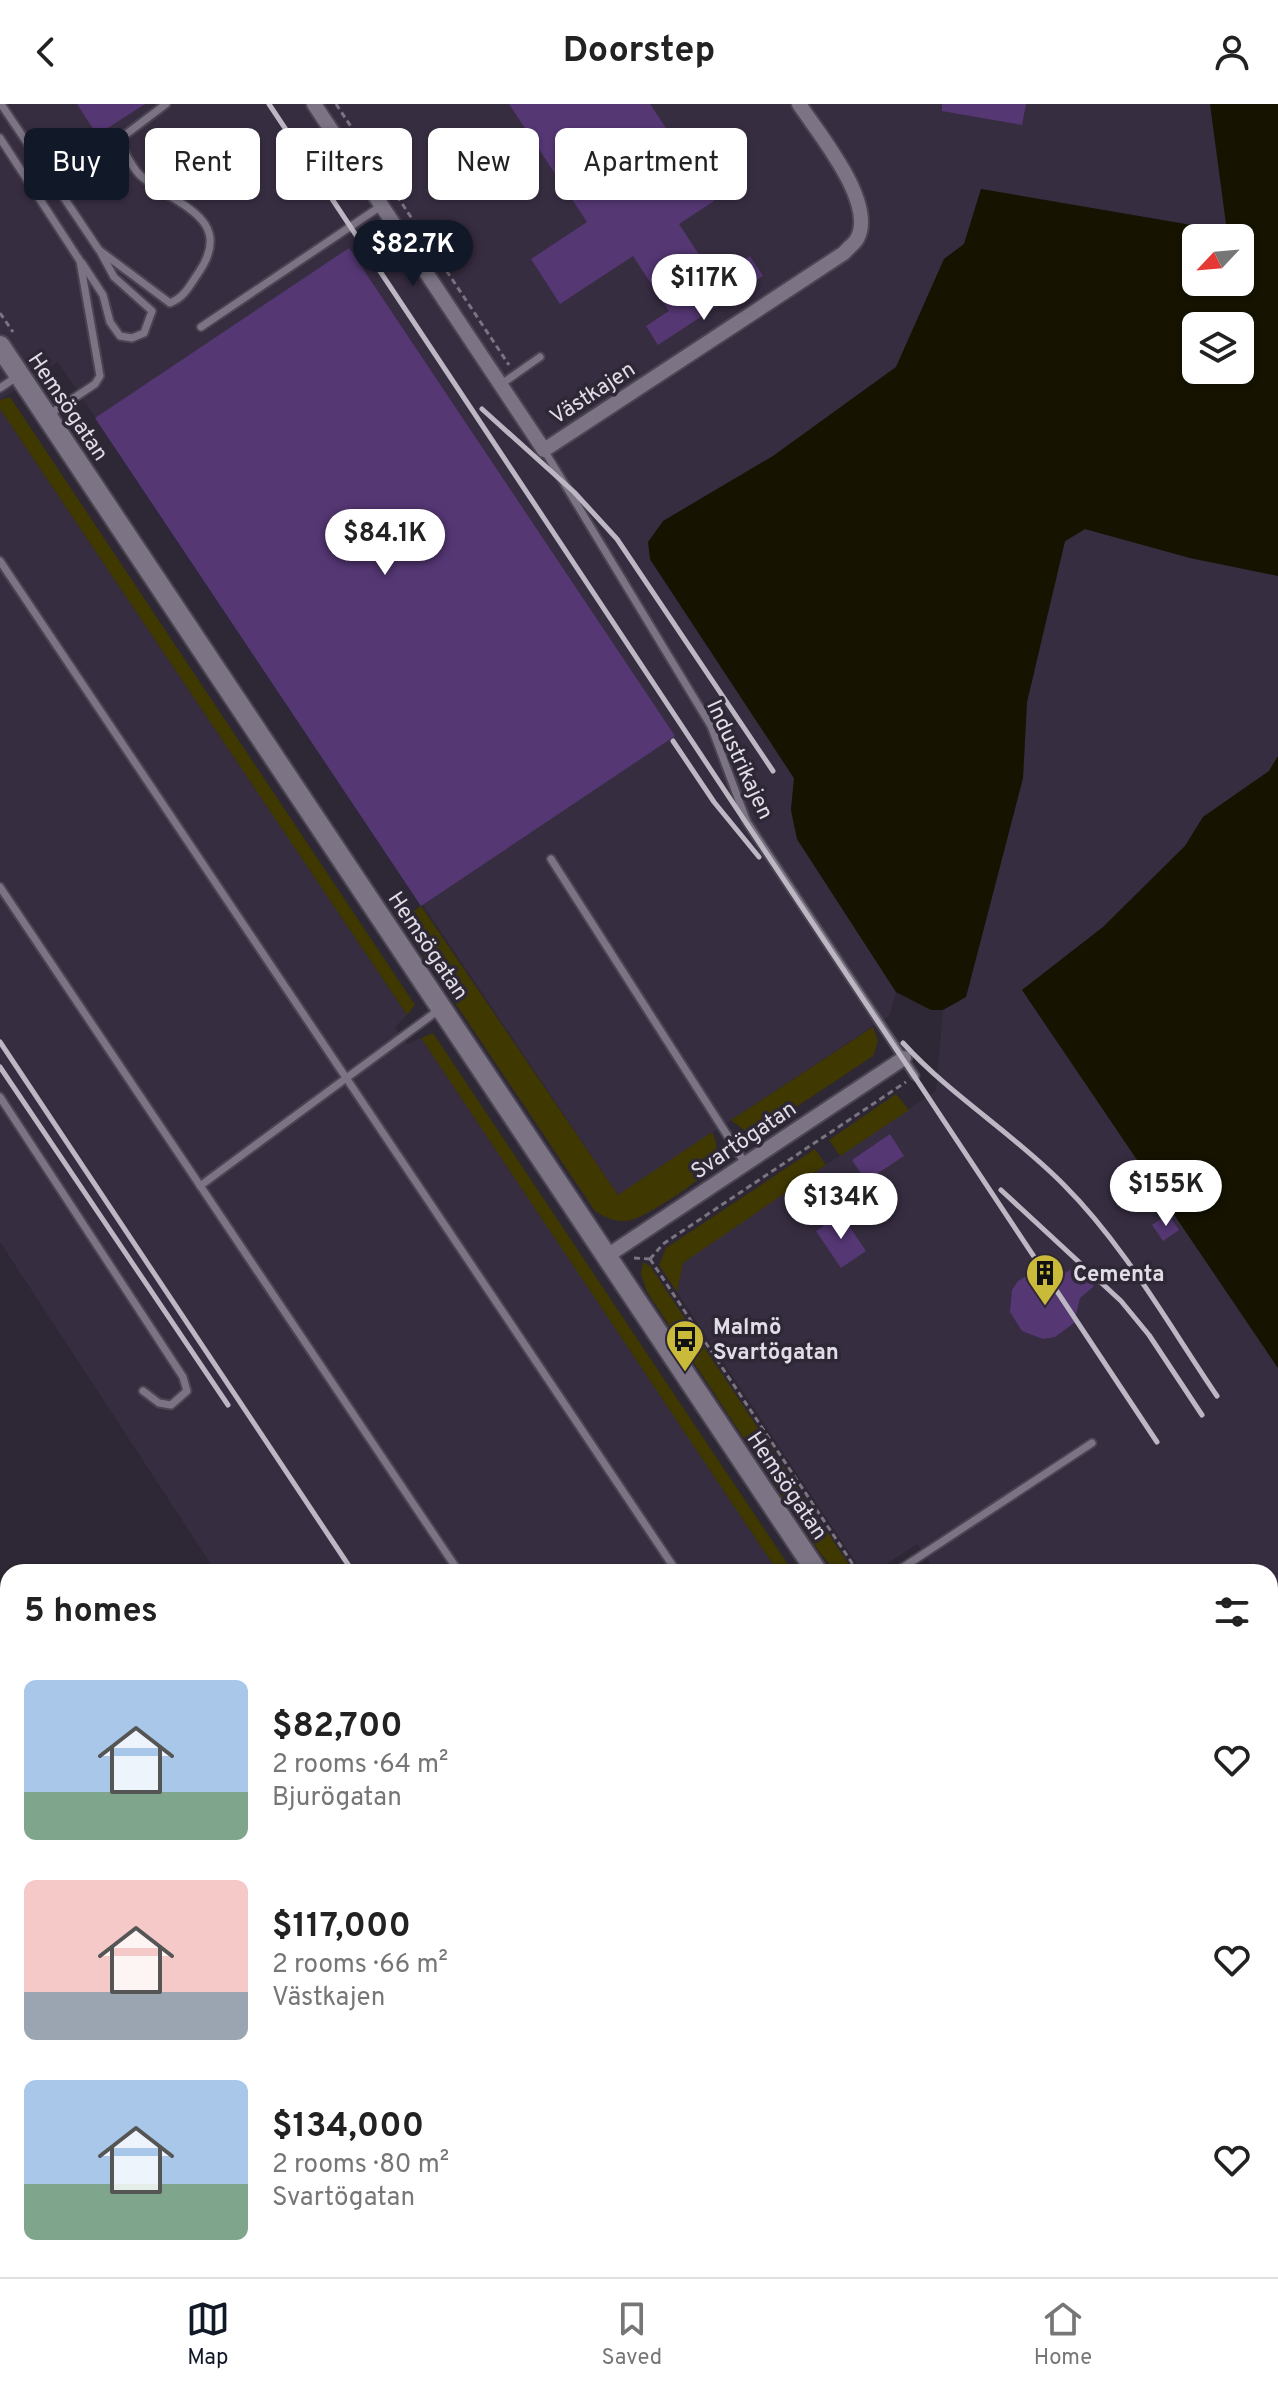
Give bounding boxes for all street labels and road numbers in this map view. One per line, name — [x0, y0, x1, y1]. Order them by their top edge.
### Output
street label: Hemsögatan — [21, 348, 113, 467]
street label: Västkajen — [546, 357, 641, 432]
street label: Industrikajen — [699, 696, 778, 824]
street label: Hemsögatan — [381, 887, 473, 1006]
street label: Svartögatan — [687, 1096, 802, 1186]
street label: Hemsögatan — [740, 1427, 832, 1546]

